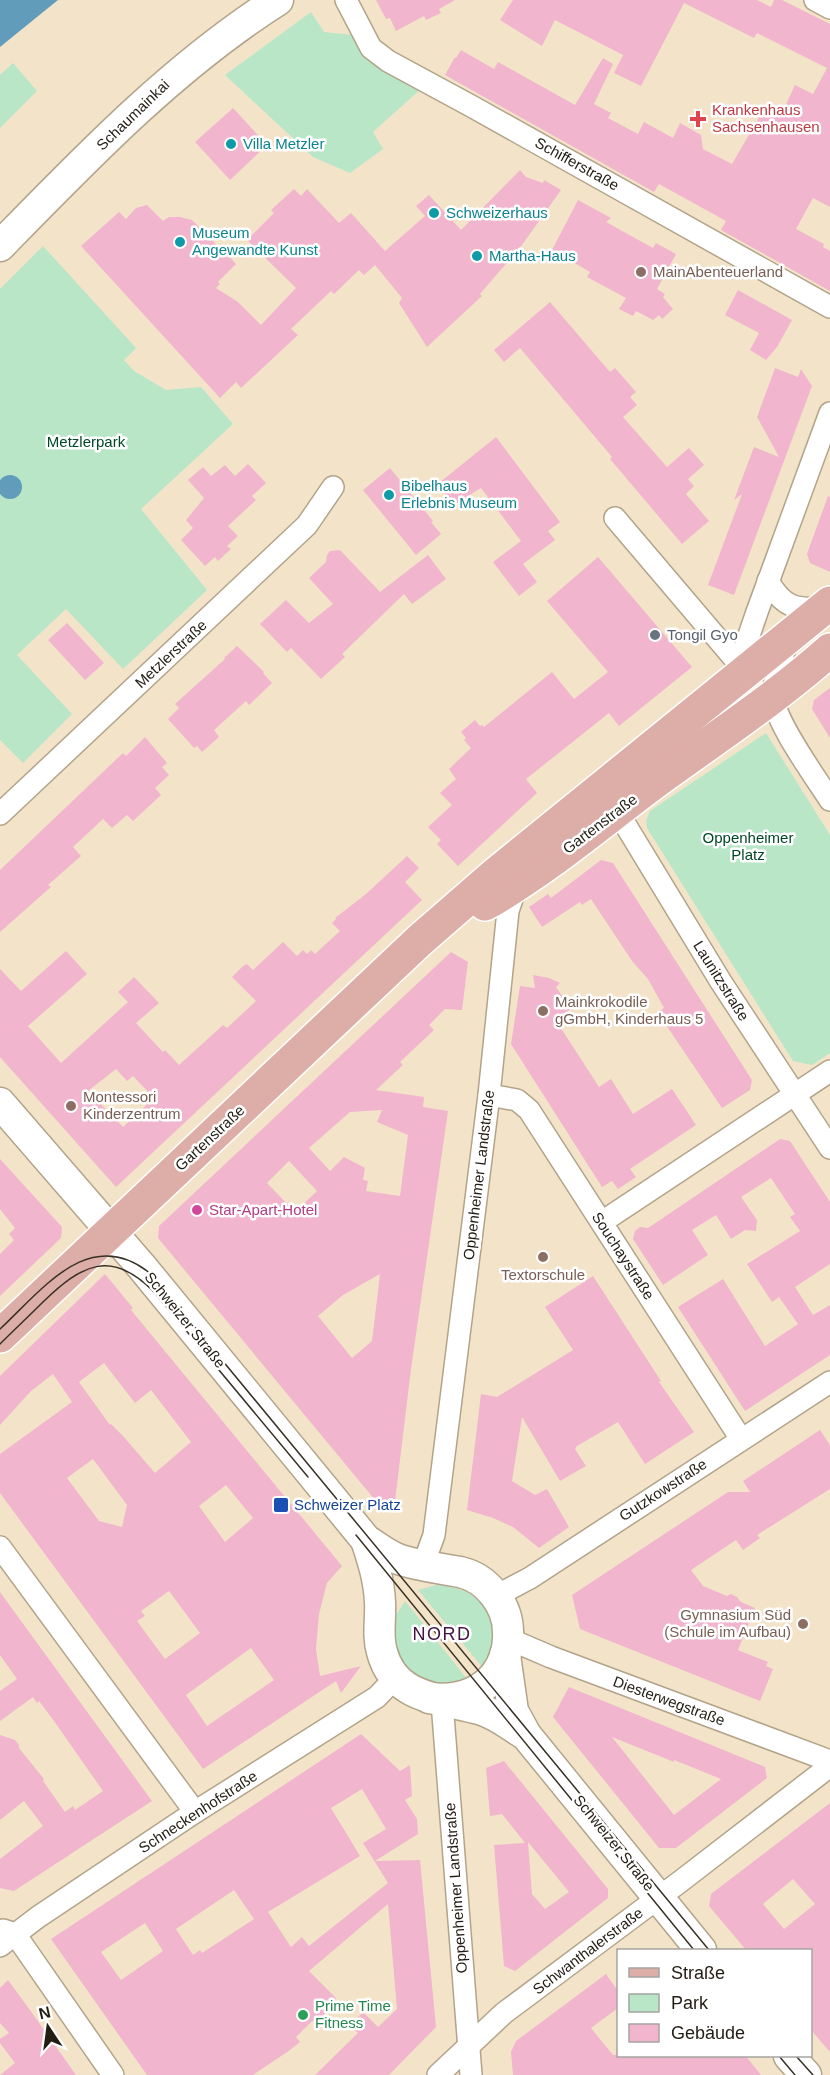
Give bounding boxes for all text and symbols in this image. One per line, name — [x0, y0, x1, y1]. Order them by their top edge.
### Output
street label: Schaumainkai — [93, 76, 172, 153]
place label: Krankenhaus Sachsenhausen — [712, 101, 820, 135]
marker: Krankenhaus Sachsenhausen — [689, 110, 707, 128]
street label: Schifferstraße — [532, 134, 622, 194]
place label: Villa Metzler — [243, 135, 324, 152]
marker: Villa Metzler — [224, 137, 238, 151]
place label: Schweizerhaus — [446, 204, 548, 221]
marker: Schweizerhaus — [427, 206, 441, 220]
place label: Museum Angewandte Kunst — [192, 224, 319, 258]
marker: Museum Angewandte Kunst — [173, 235, 187, 249]
place label: Martha-Haus — [489, 247, 576, 264]
marker: Martha-Haus — [470, 249, 484, 263]
place label: MainAbenteuerland — [653, 263, 783, 280]
marker: MainAbenteuerland — [634, 265, 648, 279]
park label: Metzlerpark — [47, 433, 126, 450]
place label: Bibelhaus Erlebnis Museum — [401, 477, 517, 511]
marker: Bibelhaus Erlebnis Museum — [382, 488, 396, 502]
street label: Metzlerstraße — [131, 616, 210, 691]
place label: Tongil Gyo — [667, 626, 738, 643]
marker: Tongil Gyo — [648, 628, 662, 642]
street label: Gartenstraße — [559, 790, 640, 857]
park label: Oppenheimer Platz — [703, 829, 793, 863]
street label: Launitzstraße — [690, 938, 753, 1024]
place label: Mainkrokodile gGmbH, Kinderhaus 5 — [555, 993, 703, 1027]
marker: Mainkrokodile gGmbH, Kinderhaus 5 — [536, 1004, 550, 1018]
place label: Montessori Kinderzentrum — [83, 1088, 181, 1122]
street label: Oppenheimer Landstraße — [460, 1089, 497, 1261]
marker: Montessori Kinderzentrum — [64, 1099, 78, 1113]
street label: Gartenstraße — [172, 1101, 248, 1174]
place label: Star-Apart-Hotel — [209, 1201, 317, 1218]
marker: Star-Apart-Hotel — [190, 1203, 204, 1217]
street label: Souchaystraße — [589, 1209, 658, 1303]
marker: Textorschule — [536, 1250, 550, 1264]
place label: Textorschule — [501, 1266, 585, 1283]
street label: Schweizer Straße — [142, 1268, 229, 1371]
street label: Gutzkowstraße — [616, 1455, 710, 1524]
marker: Schweizer Platz — [272, 1496, 290, 1514]
place label: Schweizer Platz — [294, 1496, 401, 1513]
place label: Gymnasium Süd (Schule im Aufbau) — [664, 1606, 791, 1640]
marker: Gymnasium Süd (Schule im Aufbau) — [796, 1617, 810, 1631]
district label: NORD — [413, 1624, 472, 1644]
street label: Diesterwegstraße — [611, 1672, 727, 1729]
street label: Schneckenhofstraße — [135, 1767, 260, 1856]
street label: Schweizer Straße — [571, 1791, 658, 1894]
street label: Oppenheimer Landstraße — [441, 1802, 470, 1974]
street label: Schwanthalerstraße — [529, 1904, 646, 1998]
legend — [617, 1949, 812, 2057]
text: Straße — [671, 1963, 725, 1983]
text: Park — [671, 1993, 709, 2013]
north arrow — [18, 1997, 78, 2057]
place label: Prime Time Fitness — [315, 1997, 391, 2031]
text: N — [37, 2003, 52, 2022]
marker: Prime Time Fitness — [296, 2008, 310, 2022]
text: Gebäude — [671, 2023, 745, 2043]

